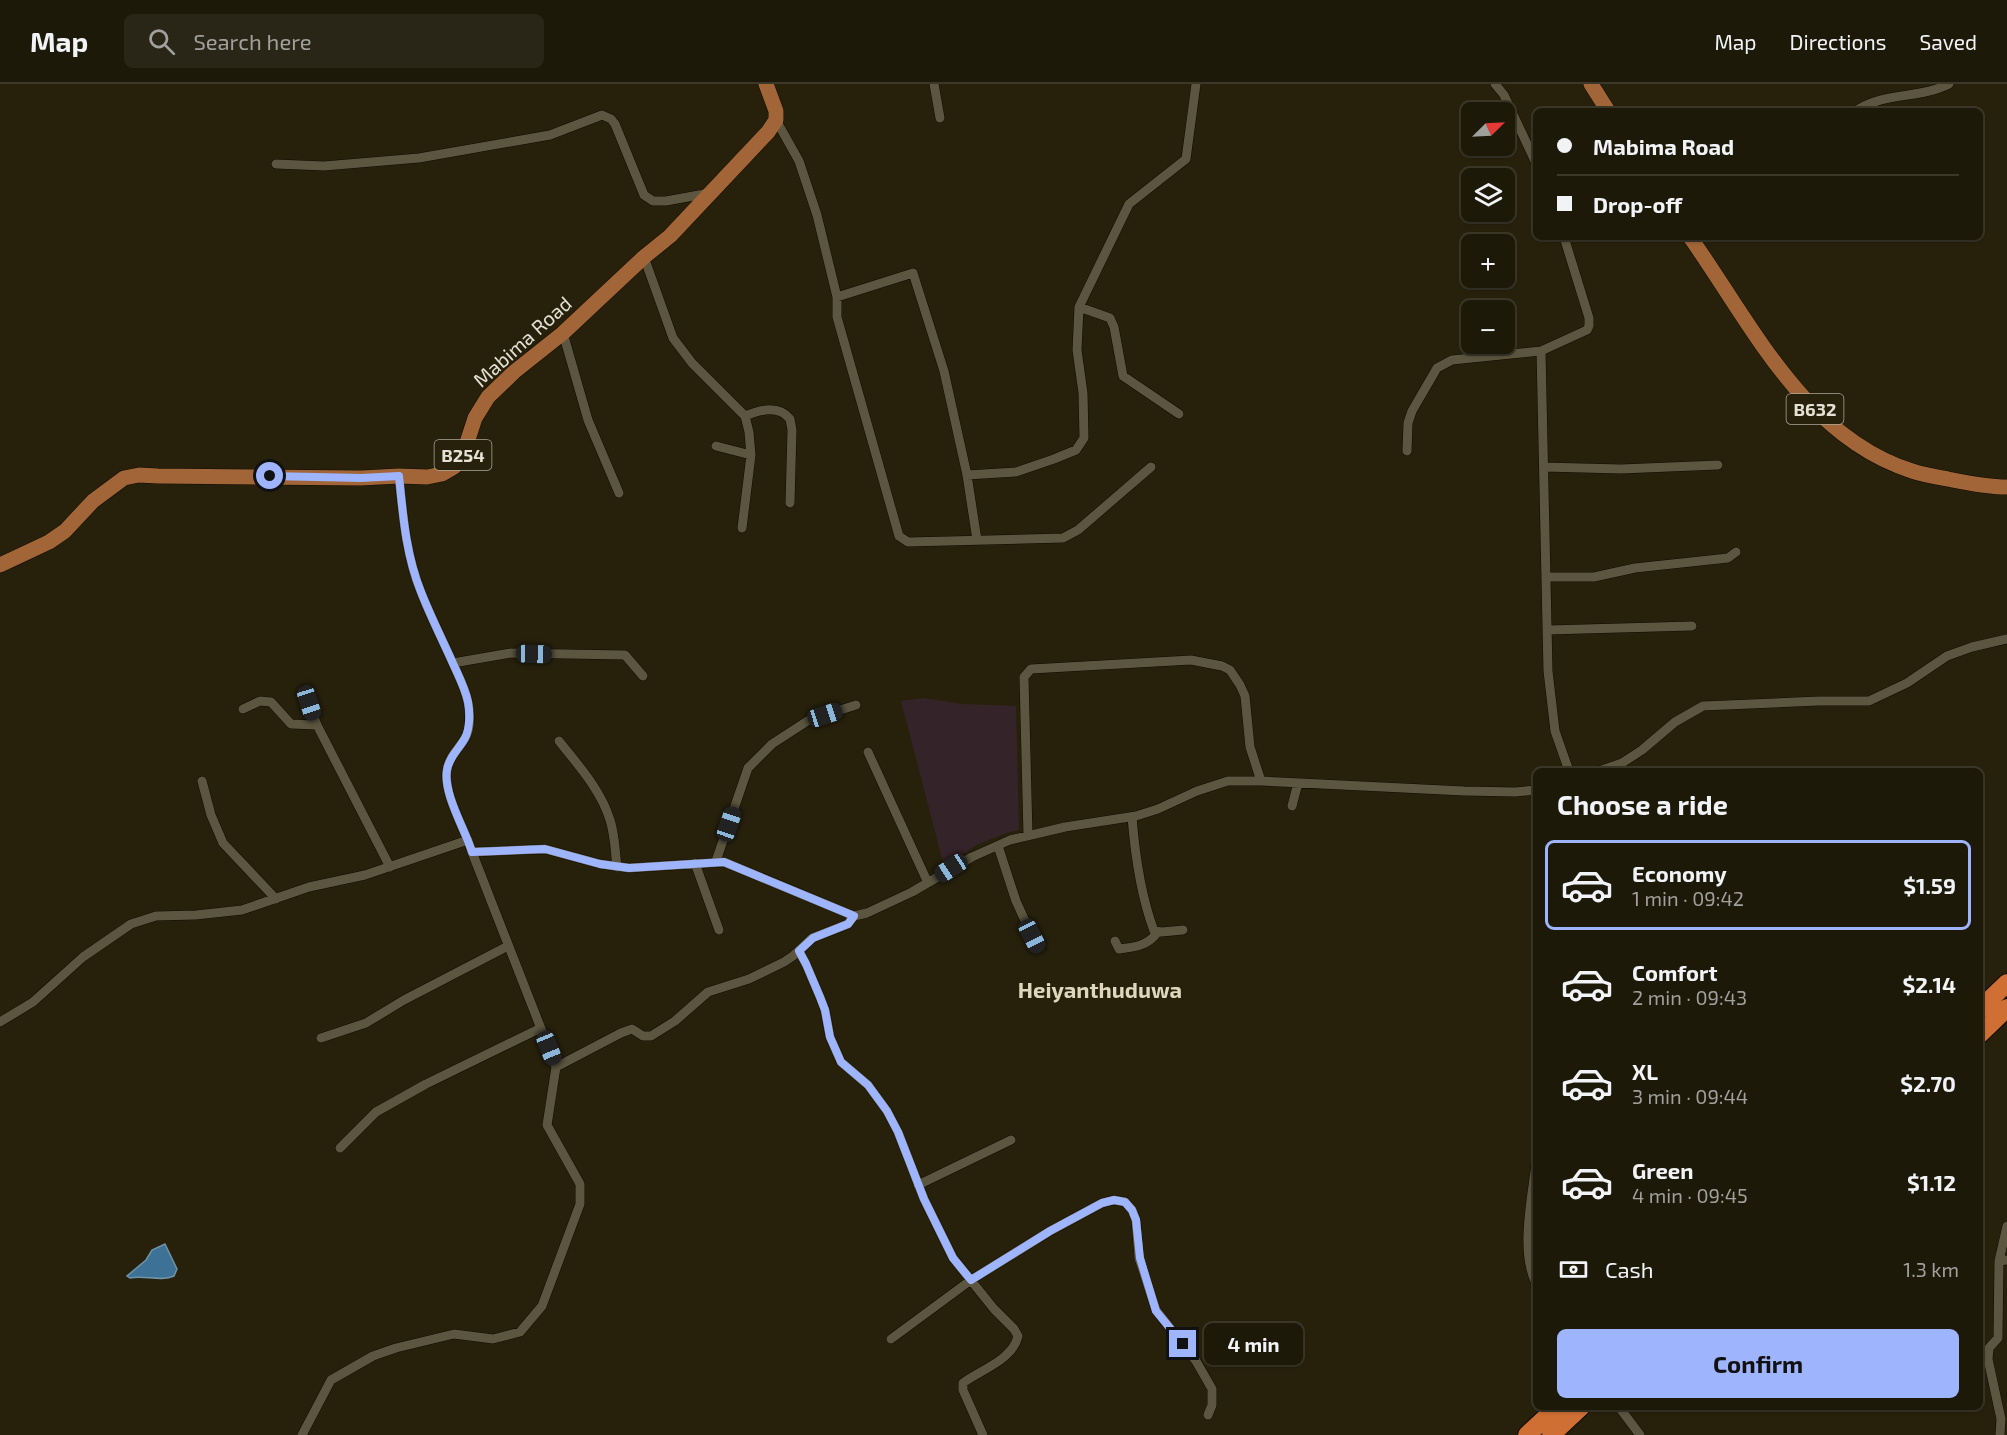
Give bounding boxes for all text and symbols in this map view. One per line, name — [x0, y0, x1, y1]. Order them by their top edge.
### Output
search box — [124, 14, 544, 68]
text: Map — [30, 24, 88, 58]
icon: search — [145, 25, 178, 58]
text: Search here — [193, 28, 312, 54]
text: Map — [1714, 29, 1757, 54]
text: Directions — [1790, 29, 1886, 54]
text: Saved — [1919, 29, 1977, 54]
north arrow — [1461, 102, 1515, 156]
map controls — [1461, 102, 1515, 354]
text: Mabima Road — [1593, 133, 1734, 159]
button: layers — [1461, 168, 1515, 222]
text: Drop-off — [1593, 191, 1682, 217]
button: + — [1461, 234, 1515, 288]
street label: Mabima Road — [468, 291, 576, 391]
button: − — [1461, 300, 1515, 354]
road number: B632 — [1786, 394, 1844, 424]
road number: B254 — [434, 440, 492, 470]
route start — [256, 462, 283, 489]
car — [516, 645, 552, 663]
car — [295, 683, 323, 723]
car — [805, 701, 845, 729]
text: Choose a ride — [1557, 788, 1728, 820]
car — [715, 804, 743, 844]
car — [931, 851, 971, 885]
icon: car — [1560, 858, 1614, 912]
text: Economy — [1632, 860, 1727, 886]
text: $1.59 — [1903, 872, 1956, 898]
text: 1 min · 09:42 — [1632, 886, 1744, 910]
car — [1016, 916, 1048, 956]
icon: car — [1560, 957, 1614, 1011]
text: Comfort — [1632, 959, 1717, 985]
text: $2.14 — [1903, 971, 1956, 997]
district label: Heiyanthuduwa — [1018, 976, 1182, 1003]
text: 2 min · 09:43 — [1632, 985, 1747, 1009]
car — [534, 1028, 564, 1068]
icon: car — [1560, 1056, 1614, 1110]
text: XL — [1632, 1058, 1658, 1084]
text: $2.70 — [1900, 1070, 1956, 1096]
text: 3 min · 09:44 — [1632, 1084, 1748, 1108]
icon: car — [1560, 1155, 1614, 1209]
text: Green — [1632, 1157, 1694, 1183]
text: $1.12 — [1907, 1169, 1956, 1195]
text: 4 min · 09:45 — [1632, 1183, 1748, 1207]
icon: cash — [1557, 1253, 1590, 1286]
text: Cash — [1605, 1256, 1654, 1282]
text: 1.3 km — [1903, 1257, 1959, 1281]
callout: 4 min — [1204, 1323, 1303, 1365]
button: Confirm — [1557, 1329, 1959, 1398]
route end — [1169, 1330, 1196, 1357]
text: 4 min — [1227, 1332, 1280, 1356]

